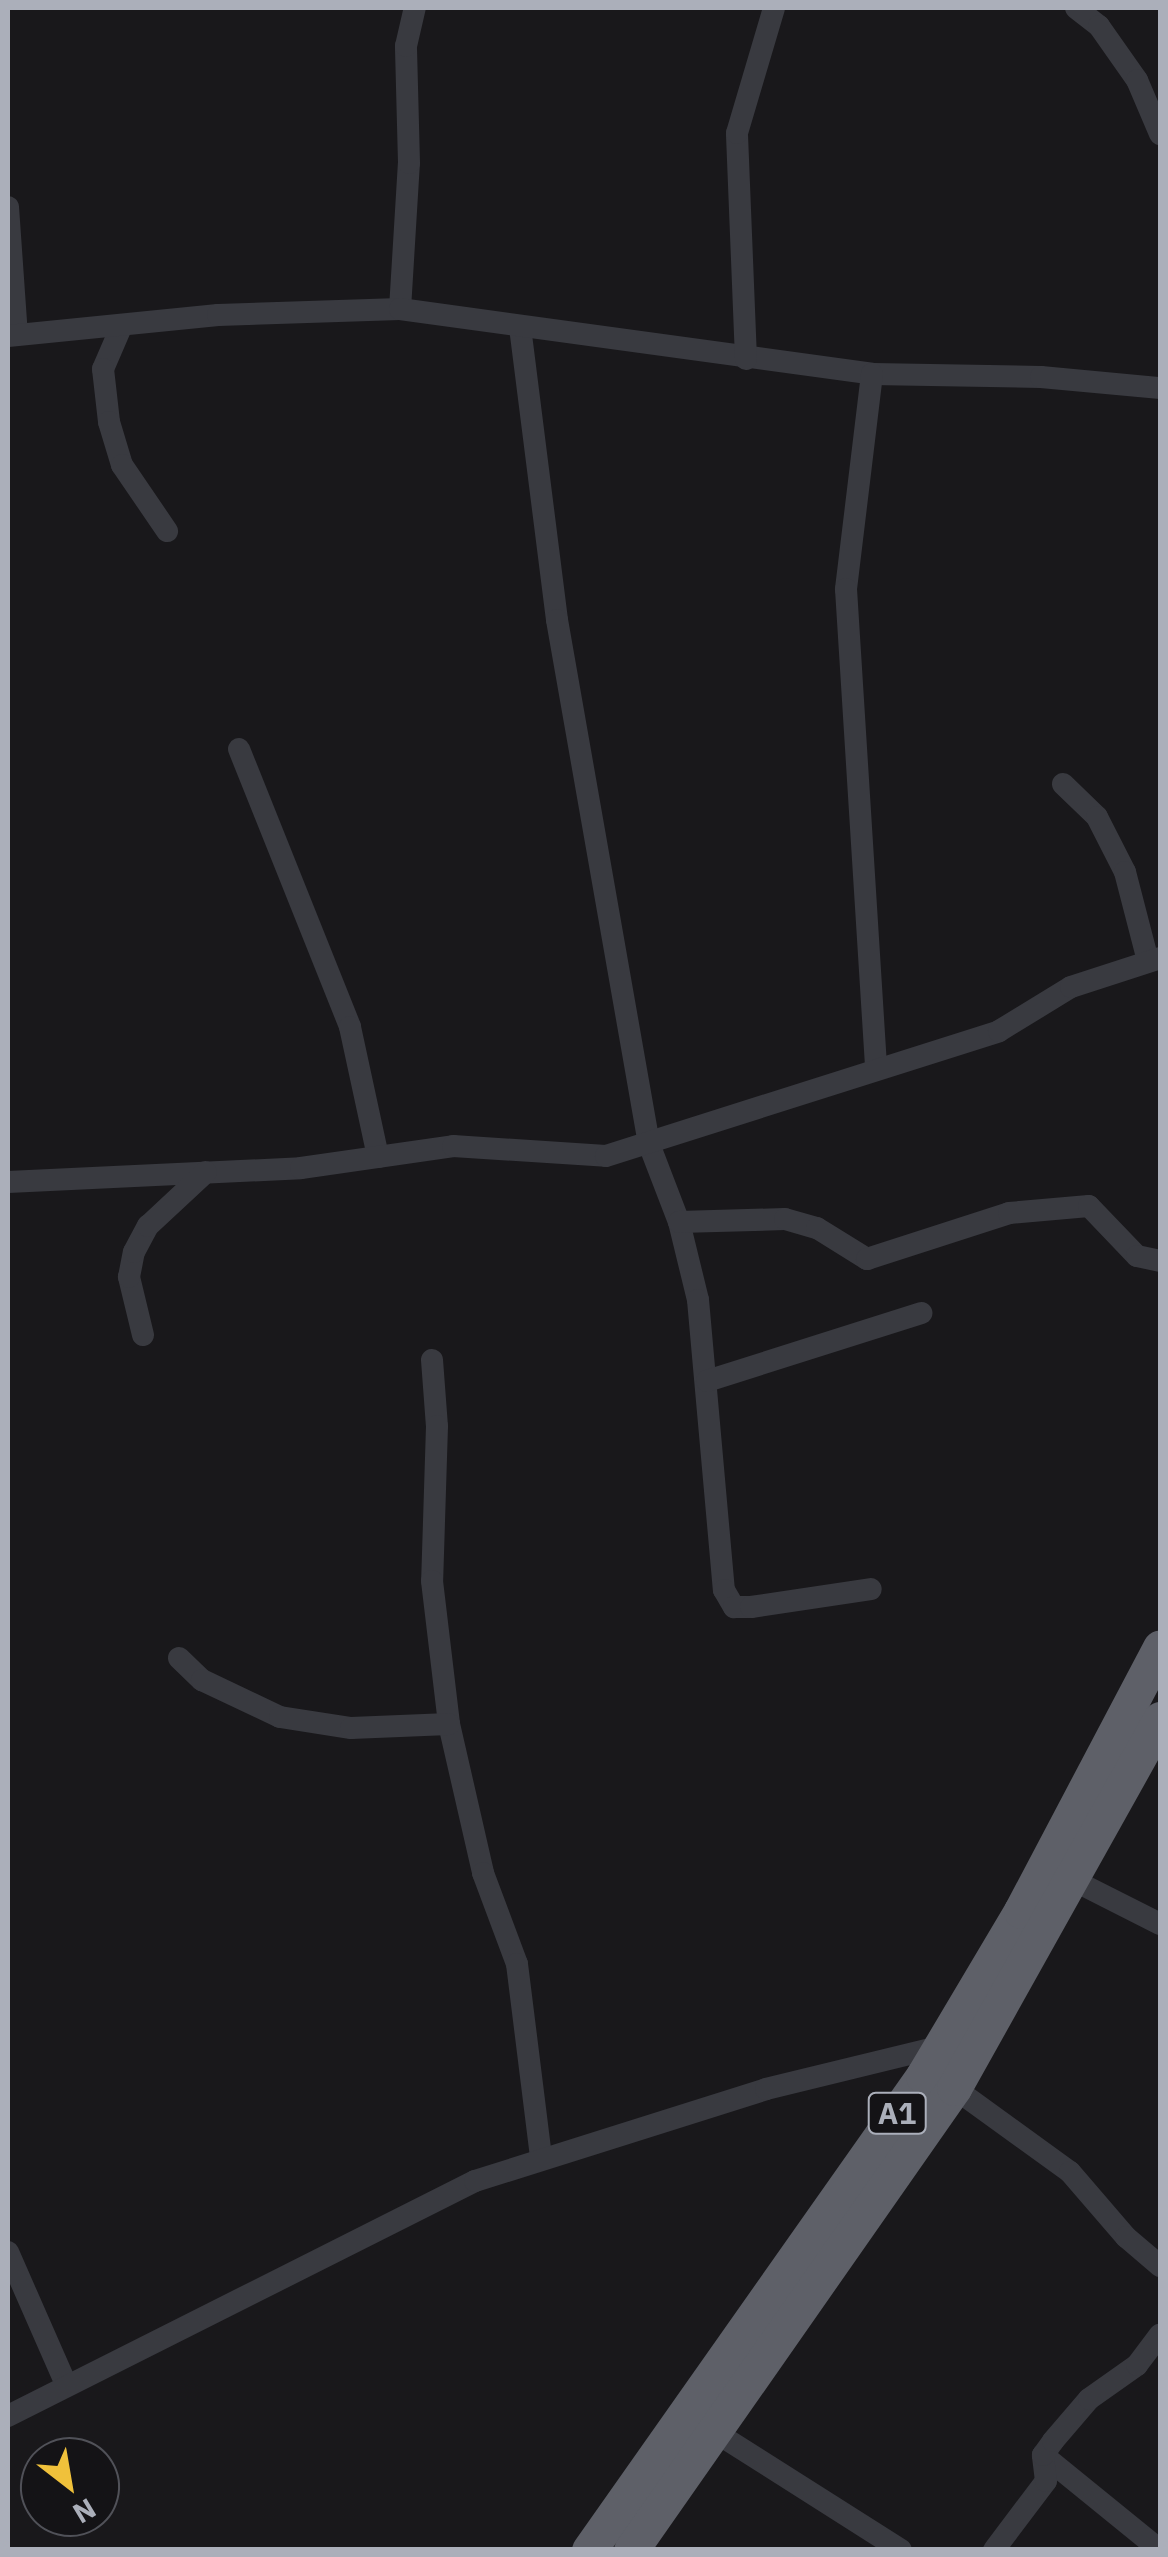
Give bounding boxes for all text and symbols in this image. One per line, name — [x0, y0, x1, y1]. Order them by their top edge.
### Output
road number: A1 — [867, 2088, 927, 2138]
north arrow — [20, 2437, 120, 2537]
text: N — [66, 2490, 103, 2533]

